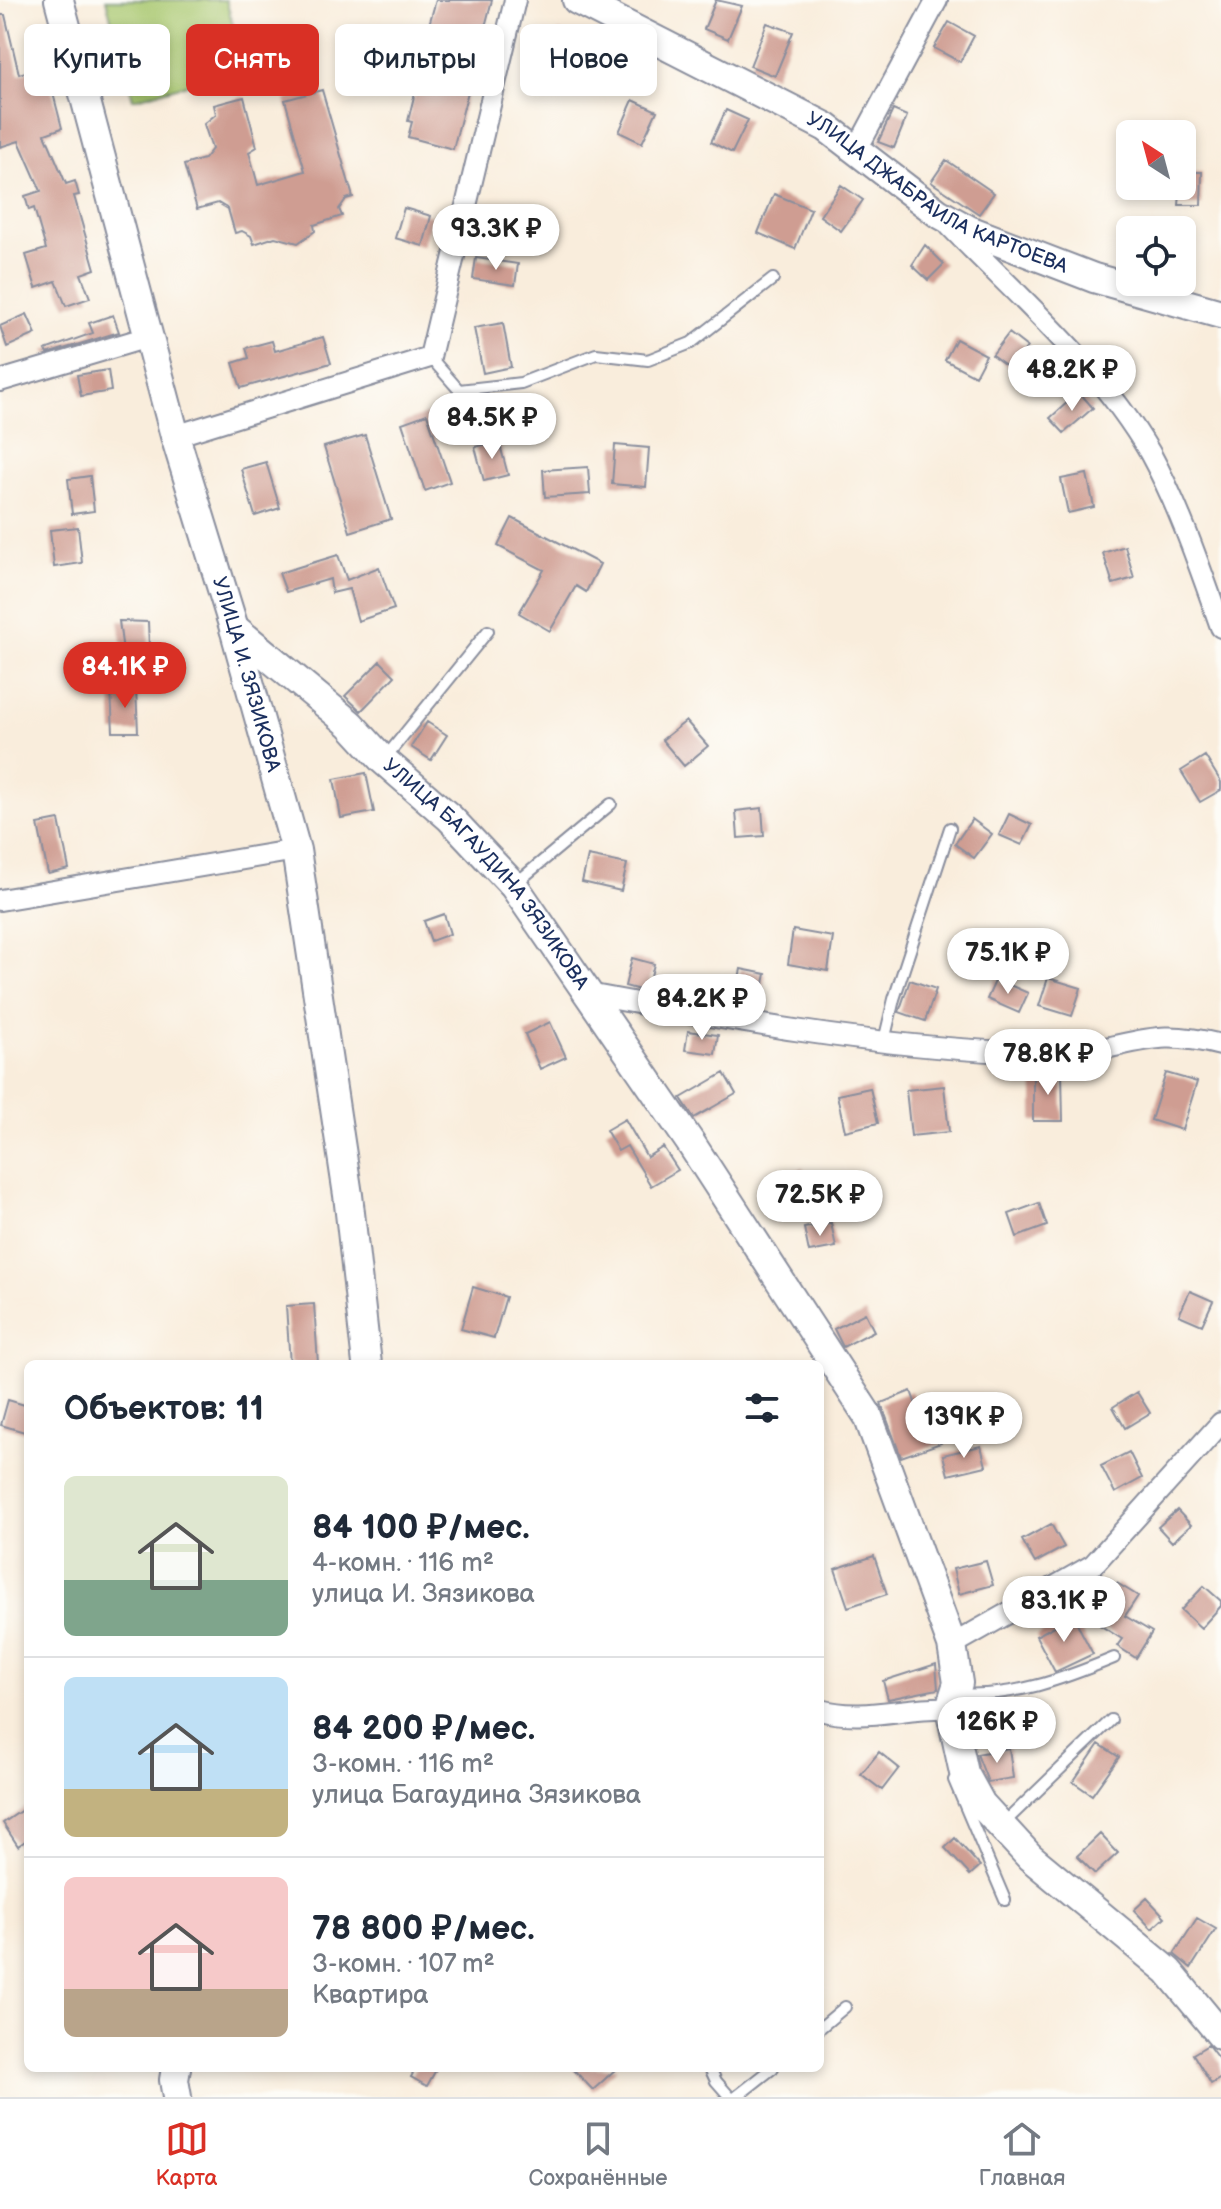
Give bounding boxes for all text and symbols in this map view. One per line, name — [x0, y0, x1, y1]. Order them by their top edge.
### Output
chip: Купить — [24, 24, 170, 96]
chip: Снять — [186, 24, 319, 96]
chip: Фильтры — [335, 24, 504, 96]
chip: Новое — [520, 24, 657, 96]
street label: УЛИЦА ДЖАБРАИЛА КАРТОЕВА — [802, 107, 1072, 279]
north arrow — [1116, 120, 1196, 200]
map controls — [1116, 120, 1196, 296]
pin: 93.3K ₽ — [422, 204, 570, 272]
text: 93.3K ₽ — [450, 214, 542, 245]
button: locate — [1116, 216, 1196, 296]
pin: 48.2K ₽ — [998, 345, 1146, 413]
text: 48.2K ₽ — [1026, 355, 1118, 386]
pin: 84.5K ₽ — [418, 393, 566, 461]
text: 84.5K ₽ — [446, 403, 538, 434]
street label: УЛИЦА И. ЗЯЗИКОВА — [207, 574, 286, 775]
pin: 84.1K ₽ — [51, 642, 199, 710]
text: 84.1K ₽ — [81, 652, 169, 683]
street label: УЛИЦА БАГАУДИНА ЗЯЗИКОВА — [378, 754, 594, 995]
pin: 75.1K ₽ — [934, 928, 1082, 996]
text: 75.1K ₽ — [965, 938, 1051, 969]
pin: 84.2K ₽ — [628, 974, 776, 1042]
text: 84.2K ₽ — [656, 984, 748, 1015]
pin: 78.8K ₽ — [974, 1029, 1122, 1097]
text: 78.8K ₽ — [1002, 1039, 1094, 1070]
pin: 72.5K ₽ — [746, 1170, 894, 1238]
text: 72.5K ₽ — [775, 1180, 865, 1211]
icon: filters — [740, 1386, 784, 1430]
text: Объектов: 11 — [64, 1388, 264, 1429]
pin: 139K ₽ — [899, 1392, 1029, 1460]
text: 139K ₽ — [923, 1402, 1005, 1433]
text: 84 100 ₽/мес. — [312, 1507, 530, 1548]
icon: home — [128, 1508, 224, 1604]
text: 4-комн. · 116 m² — [312, 1548, 494, 1579]
pin: 83.1K ₽ — [990, 1576, 1138, 1644]
text: улица И. Зязикова — [312, 1579, 535, 1610]
text: 83.1K ₽ — [1020, 1586, 1108, 1617]
pin: 126K ₽ — [932, 1697, 1062, 1765]
text: 126K ₽ — [956, 1707, 1038, 1738]
text: 84 200 ₽/мес. — [312, 1708, 535, 1749]
icon: home — [128, 1709, 224, 1805]
text: 3-комн. · 116 m² — [312, 1749, 494, 1780]
text: улица Багаудина Зязикова — [312, 1780, 641, 1811]
text: 78 800 ₽/мес. — [312, 1908, 535, 1949]
icon: home — [128, 1909, 224, 2005]
text: 3-комн. · 107 m² — [312, 1949, 495, 1980]
text: Квартира — [312, 1980, 429, 2011]
tab: Карта — [156, 2117, 217, 2192]
tab: Сохранённые — [529, 2117, 668, 2192]
tab: Главная — [979, 2117, 1065, 2192]

